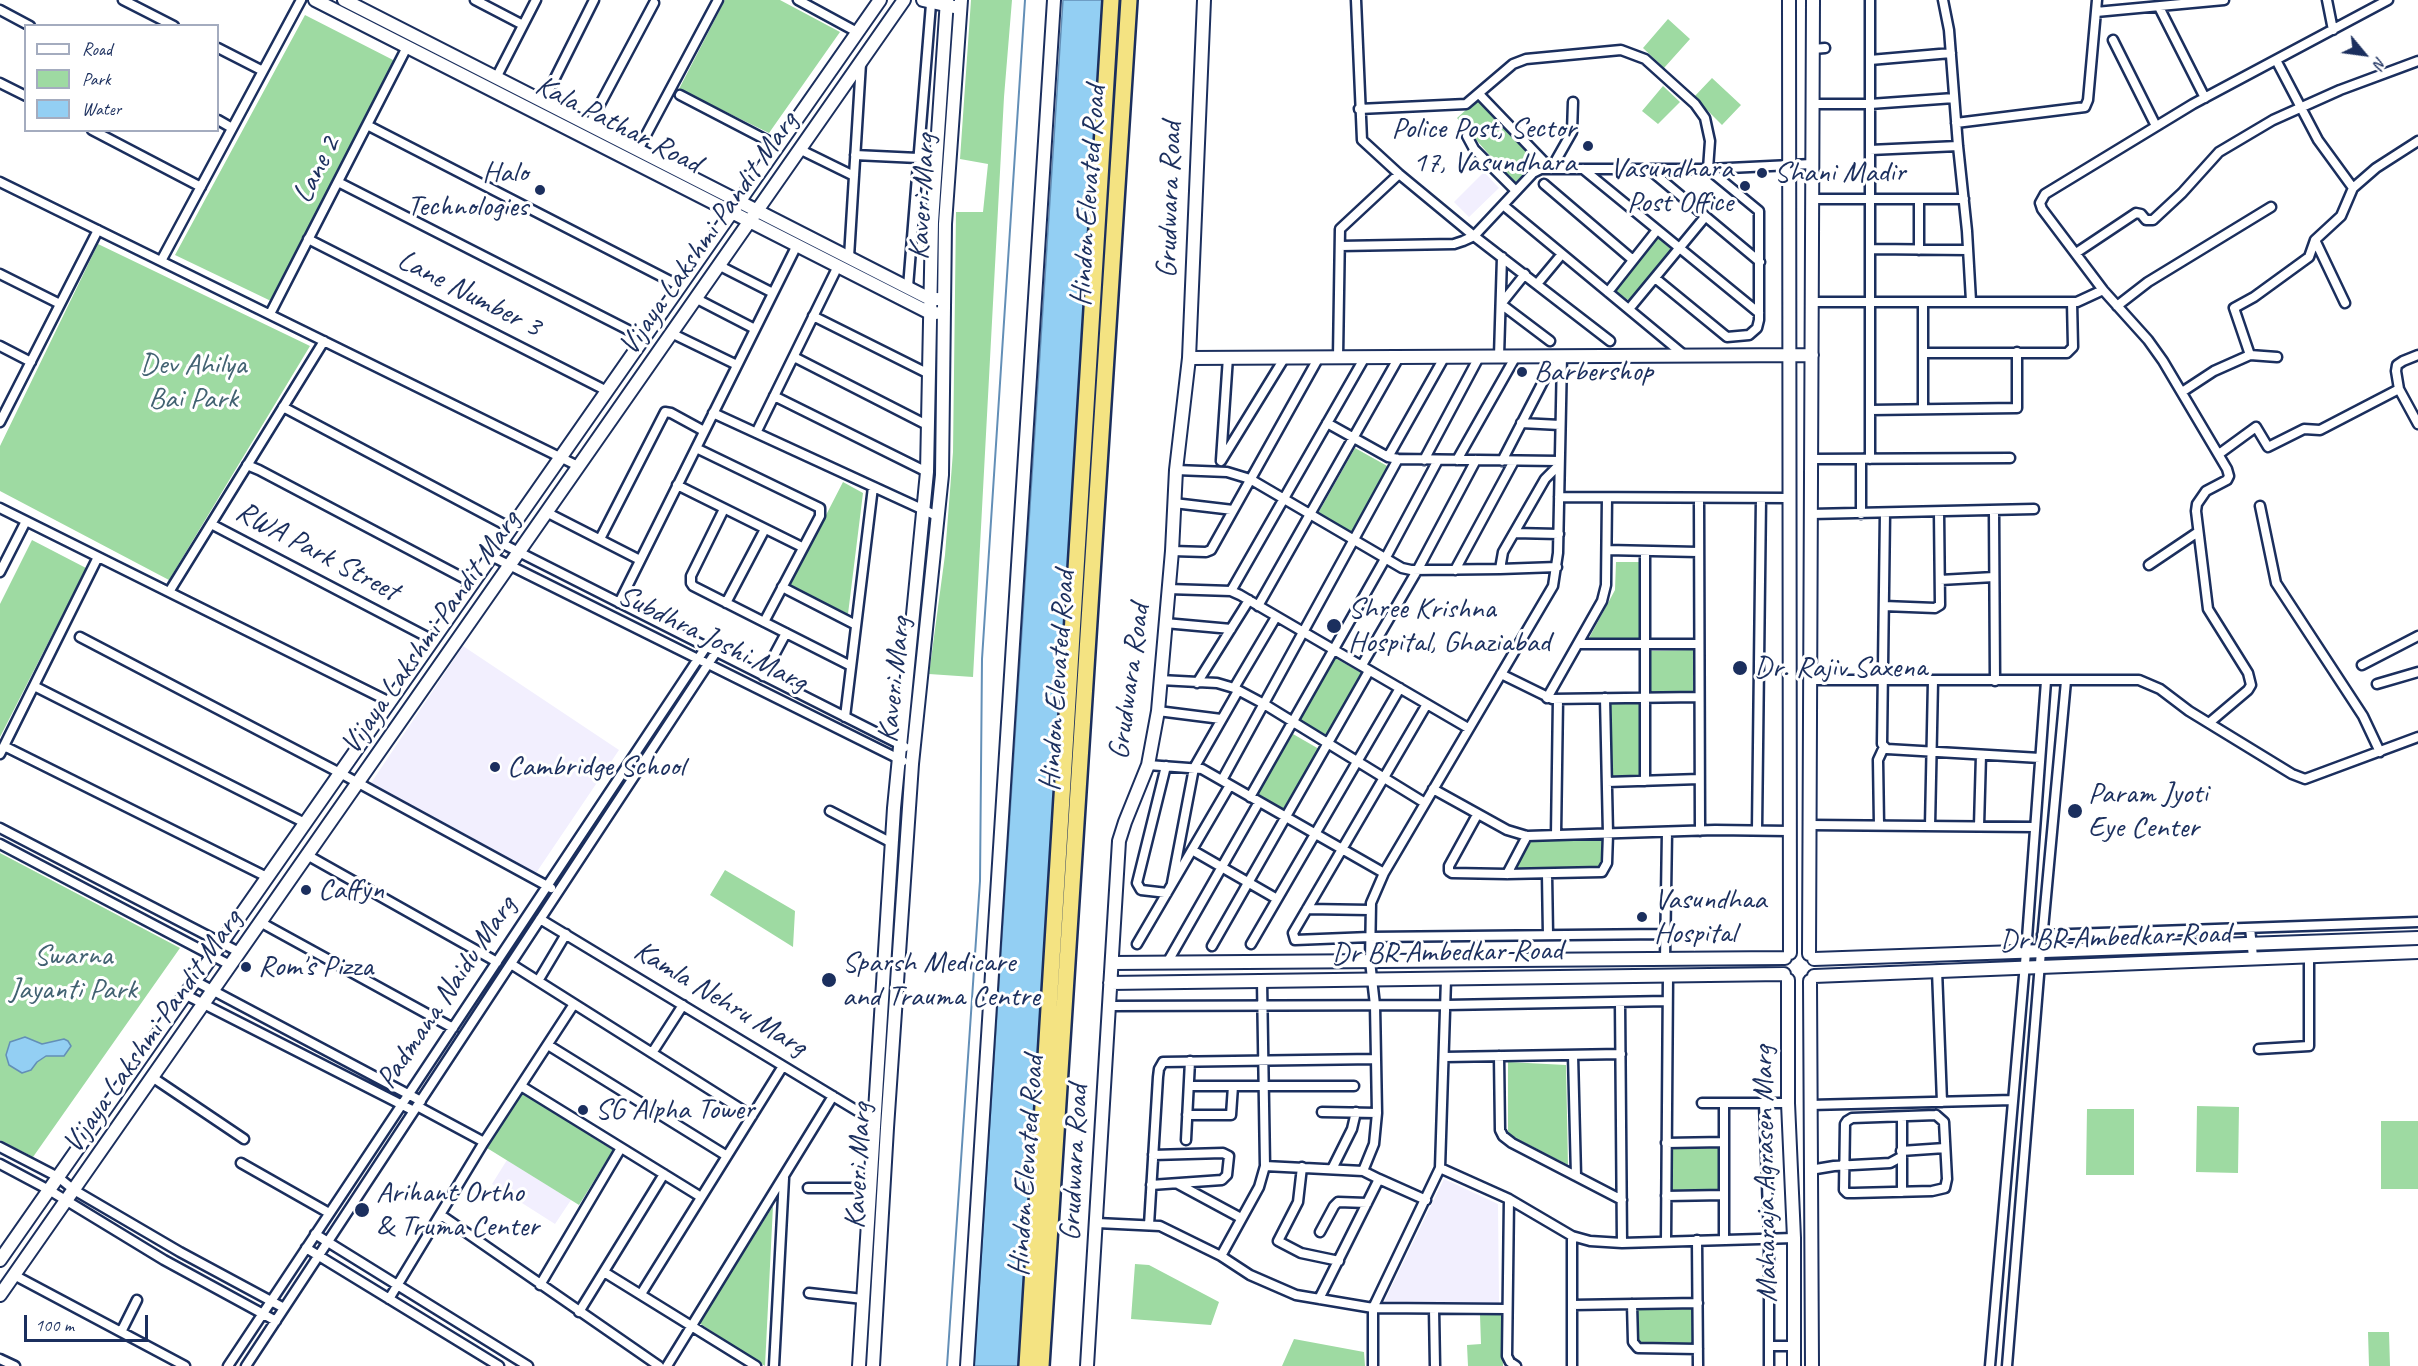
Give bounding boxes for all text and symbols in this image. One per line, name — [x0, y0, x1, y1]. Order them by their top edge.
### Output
legend — [24, 24, 219, 132]
north arrow — [2334, 24, 2394, 84]
text: Road — [82, 38, 112, 60]
text: N — [2369, 54, 2391, 72]
text: Park — [82, 68, 111, 90]
street label: Kala Pathar Road — [529, 68, 707, 182]
street label: Hindon Elevated Road — [1063, 84, 1115, 308]
text: Water — [82, 98, 121, 120]
street label: Vijaya Lakshmi Pandit Marg — [611, 105, 807, 363]
place label: Police Post, Sector 17, Vasundhara — [1392, 111, 1576, 182]
street label: Grudwara Road — [1149, 121, 1191, 279]
street label: Lane 2 — [285, 131, 349, 209]
street label: Kaveri Marg — [902, 133, 944, 261]
marker: Police Post, Sector 17, Vasundhara — [1581, 139, 1595, 153]
place label: Vasundhara Post Office — [1610, 151, 1733, 222]
place label: Halo Technologies — [407, 155, 528, 225]
place label: Shani Madir — [1774, 155, 1905, 191]
marker: Shani Madir — [1755, 166, 1769, 180]
marker: Vasundhara Post Office — [1738, 179, 1752, 193]
marker: Halo Technologies — [533, 183, 547, 197]
street label: Lane Number 3 — [391, 242, 547, 346]
park label: Dev Ahilya Bai Park — [140, 347, 246, 418]
place label: Barbershop — [1534, 354, 1653, 390]
marker: Barbershop — [1515, 365, 1529, 379]
street label: RWA Park Street — [229, 494, 405, 610]
street label: Vijaya Lakshmi Pandit Marg — [333, 504, 529, 762]
street label: Hindon Elevated Road — [1032, 569, 1084, 793]
street label: Subdhra Joshi Marg — [612, 578, 812, 700]
place label: Shree Krishna Hospital, Ghaziabad — [1348, 591, 1550, 662]
street label: Grudwara Road — [1101, 602, 1159, 762]
street label: Kaveri Marg — [871, 616, 919, 744]
marker: Shree Krishna Hospital, Ghaziabad — [1325, 617, 1343, 635]
place label: Dr. Rajiv Saxena — [1754, 650, 1927, 686]
marker: Dr. Rajiv Saxena — [1731, 659, 1749, 677]
place label: Cambridge School — [507, 749, 684, 785]
marker: Cambridge School — [488, 760, 502, 774]
place label: Param Jyoti Eye Center — [2088, 776, 2208, 846]
marker: Param Jyoti Eye Center — [2066, 802, 2084, 820]
place label: Caffyn — [318, 872, 384, 908]
place label: Vasundhaa Hospital — [1654, 882, 1766, 952]
marker: Caffyn — [299, 883, 313, 897]
street label: Padmana Naidu Marg — [369, 890, 525, 1096]
street label: Vijaya Lakshmi Pandit Marg — [55, 903, 251, 1161]
marker: Vasundhaa Hospital — [1635, 910, 1649, 924]
street label: Dr BR Ambedkar Road — [1999, 916, 2231, 960]
street label: Kamla Nehru Marg — [627, 933, 813, 1065]
street label: Dr BR Ambedkar Road — [1331, 933, 1563, 973]
park label: Swarna Jayanti Park — [9, 938, 137, 1008]
place label: Sparsh Medicare and Trauma Centre — [842, 945, 1040, 1016]
place label: Rom's Pizza — [258, 949, 373, 985]
marker: Rom's Pizza — [239, 960, 253, 974]
marker: Sparsh Medicare and Trauma Centre — [820, 971, 838, 989]
street label: Maharaja Agrasen Marg — [1746, 1045, 1786, 1303]
street label: Hindon Elevated Road — [1001, 1054, 1053, 1278]
street label: Grudwara Road — [1053, 1084, 1097, 1242]
place label: SG Alpha Tower — [595, 1092, 755, 1128]
street label: Kaveri Marg — [838, 1102, 880, 1230]
marker: SG Alpha Tower — [576, 1103, 590, 1117]
place label: Arihant Ortho & Truma Center — [376, 1175, 539, 1246]
marker: Arihant Ortho & Truma Center — [353, 1201, 371, 1219]
scale bar — [27, 1303, 152, 1341]
text: 100 m — [35, 1314, 74, 1336]

